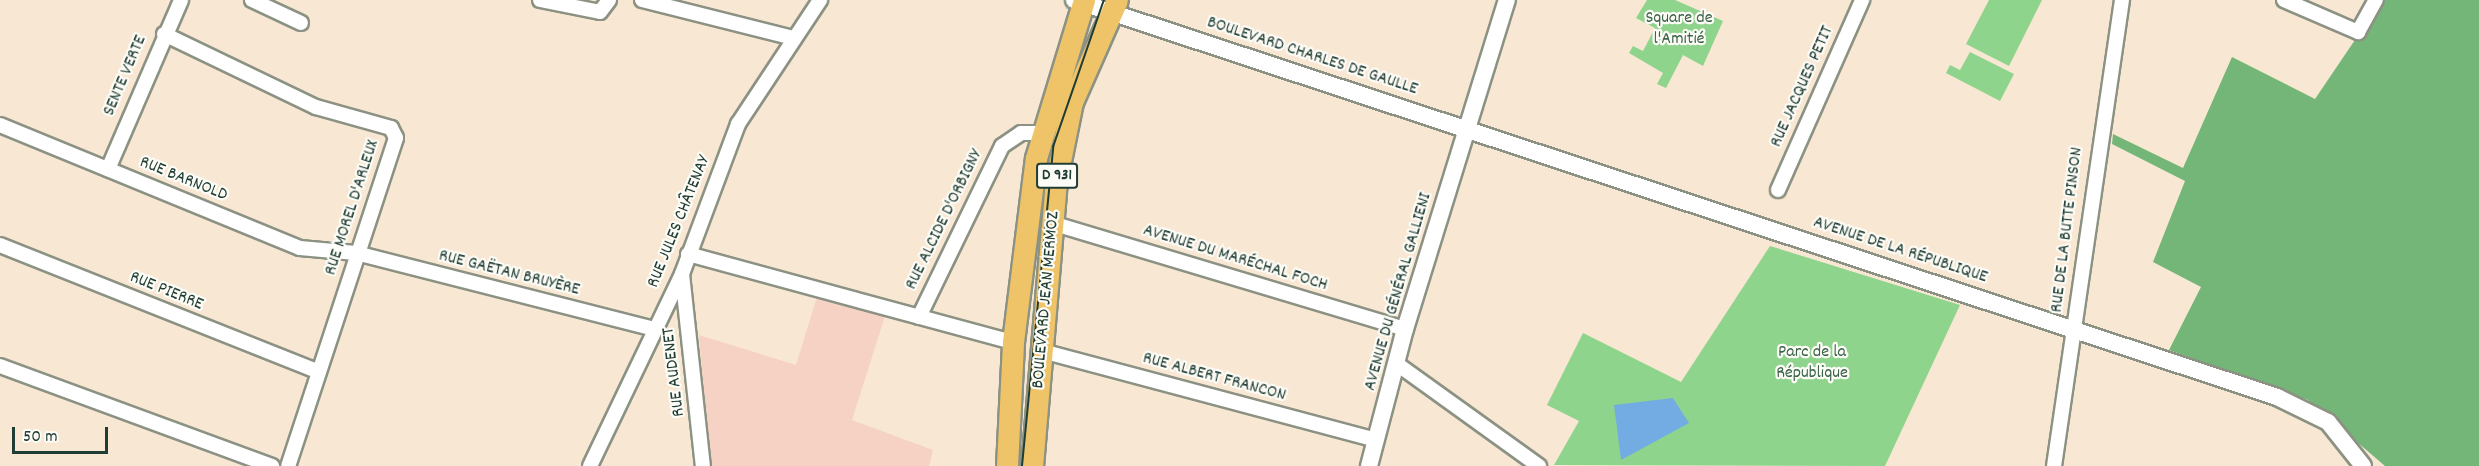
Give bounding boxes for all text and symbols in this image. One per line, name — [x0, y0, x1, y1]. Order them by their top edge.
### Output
park label: Square de l'Amitié — [1645, 9, 1713, 52]
street label: BOULEVARD CHARLES DE GAULLE — [1204, 13, 1420, 101]
street label: RUE JACQUES PETIT — [1767, 23, 1839, 151]
street label: SENTE VERTE — [99, 32, 153, 120]
street label: RUE MOREL D'ARLEUX — [321, 138, 385, 278]
street label: RUE ALCIDE D'ORBIGNY — [902, 146, 988, 294]
street label: RUE DE LA BUTTE PINSON — [2047, 146, 2089, 314]
street label: RUE BARNOLD — [136, 153, 230, 207]
street label: RUE JULES CHÂTENAY — [644, 153, 716, 291]
road number: D 931 — [1036, 163, 1078, 189]
street label: AVENUE DU GÉNÉRAL GALLIENI — [1360, 191, 1438, 393]
street label: BOULEVARD JEAN MERMOZ — [1029, 211, 1065, 389]
street label: AVENUE DE LA RÉPUBLIQUE — [1810, 213, 1990, 289]
street label: AVENUE DU MARÉCHAL FOCH — [1140, 221, 1330, 297]
street label: RUE GAËTAN BRUYÈRE — [436, 246, 582, 302]
street label: RUE PIERRE — [126, 267, 206, 317]
street label: RUE AUDENET — [659, 326, 691, 418]
park label: Parc de la République — [1776, 343, 1848, 386]
street label: RUE ALBERT FRANCON — [1140, 348, 1288, 408]
scale bar — [15, 415, 111, 453]
text: 50 m — [23, 425, 58, 450]

